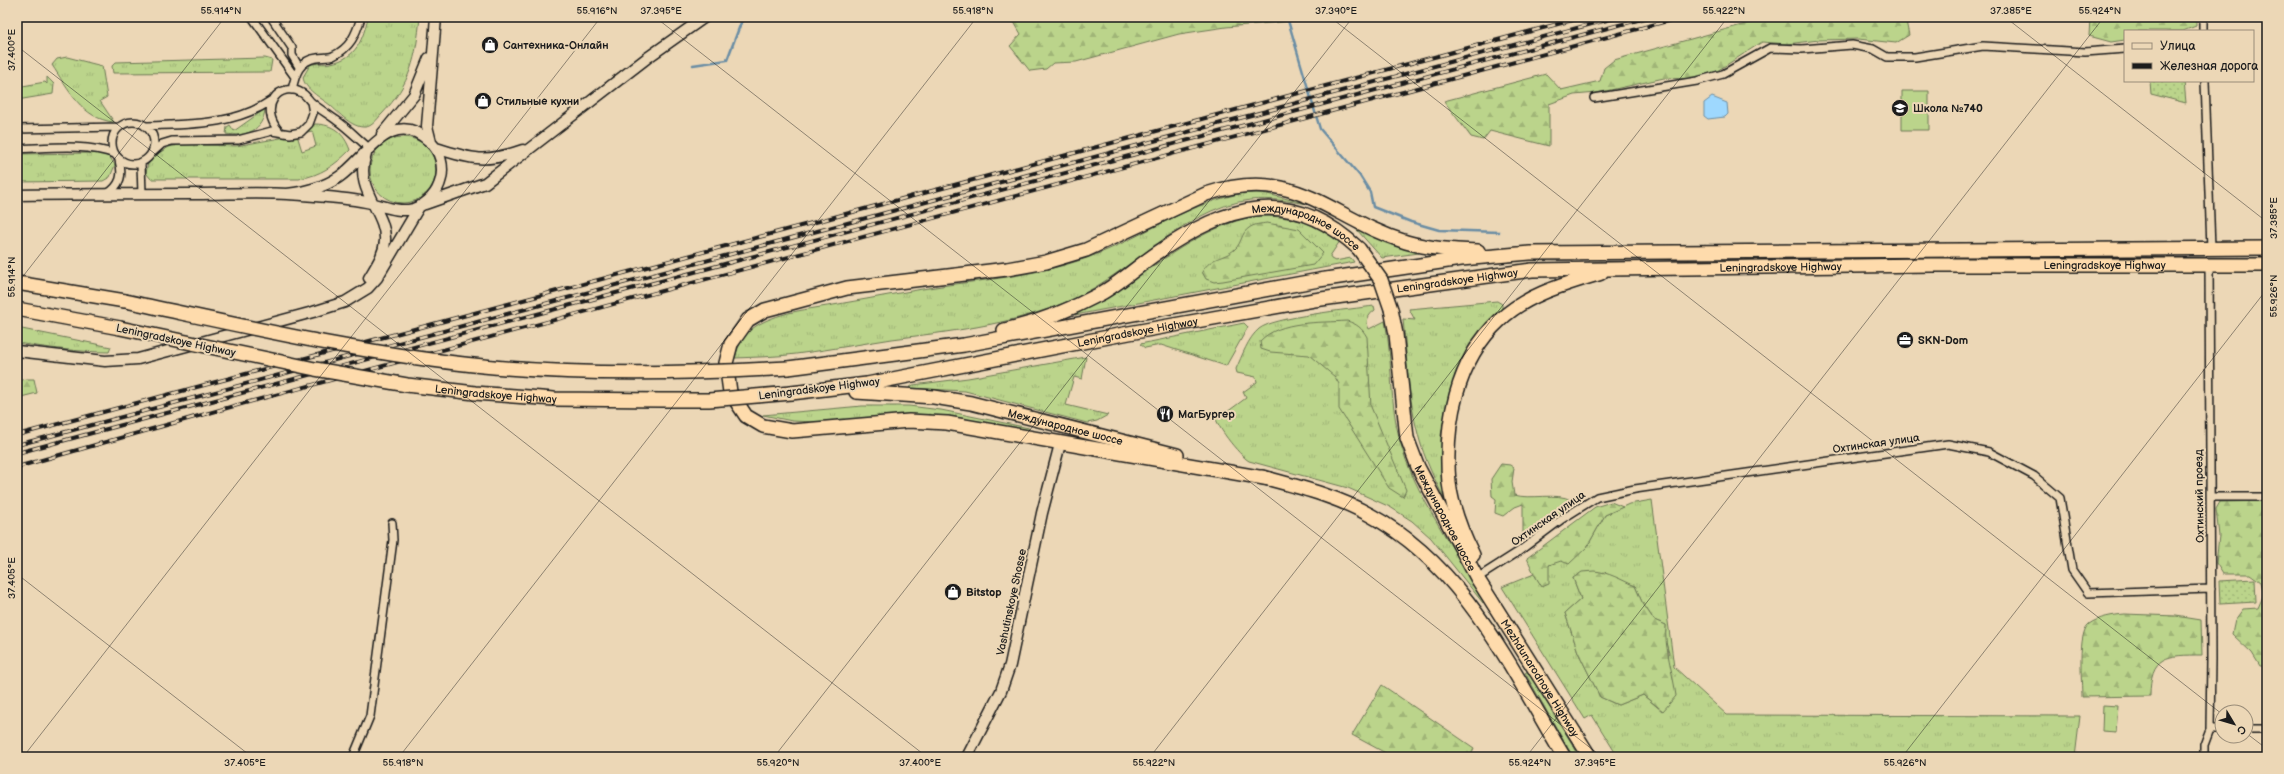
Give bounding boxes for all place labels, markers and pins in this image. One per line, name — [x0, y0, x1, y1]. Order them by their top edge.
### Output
shop icon: Сантехника-Онлайн — [480, 35, 500, 55]
place label: Сантехника-Онлайн — [503, 39, 608, 52]
shop icon: Стильные кухни — [473, 91, 493, 111]
place label: Стильные кухни — [496, 95, 579, 108]
school or university icon: Школа №740 — [1890, 98, 1910, 118]
place label: Школа №740 — [1913, 102, 1983, 115]
office icon: SKN-Dom — [1895, 330, 1915, 350]
place label: SKN-Dom — [1918, 334, 1968, 347]
restaurant icon: МагБургер — [1155, 404, 1175, 424]
place label: МагБургер — [1178, 408, 1235, 421]
shop icon: Bitstop — [943, 582, 963, 602]
place label: Bitstop — [966, 586, 1002, 599]

